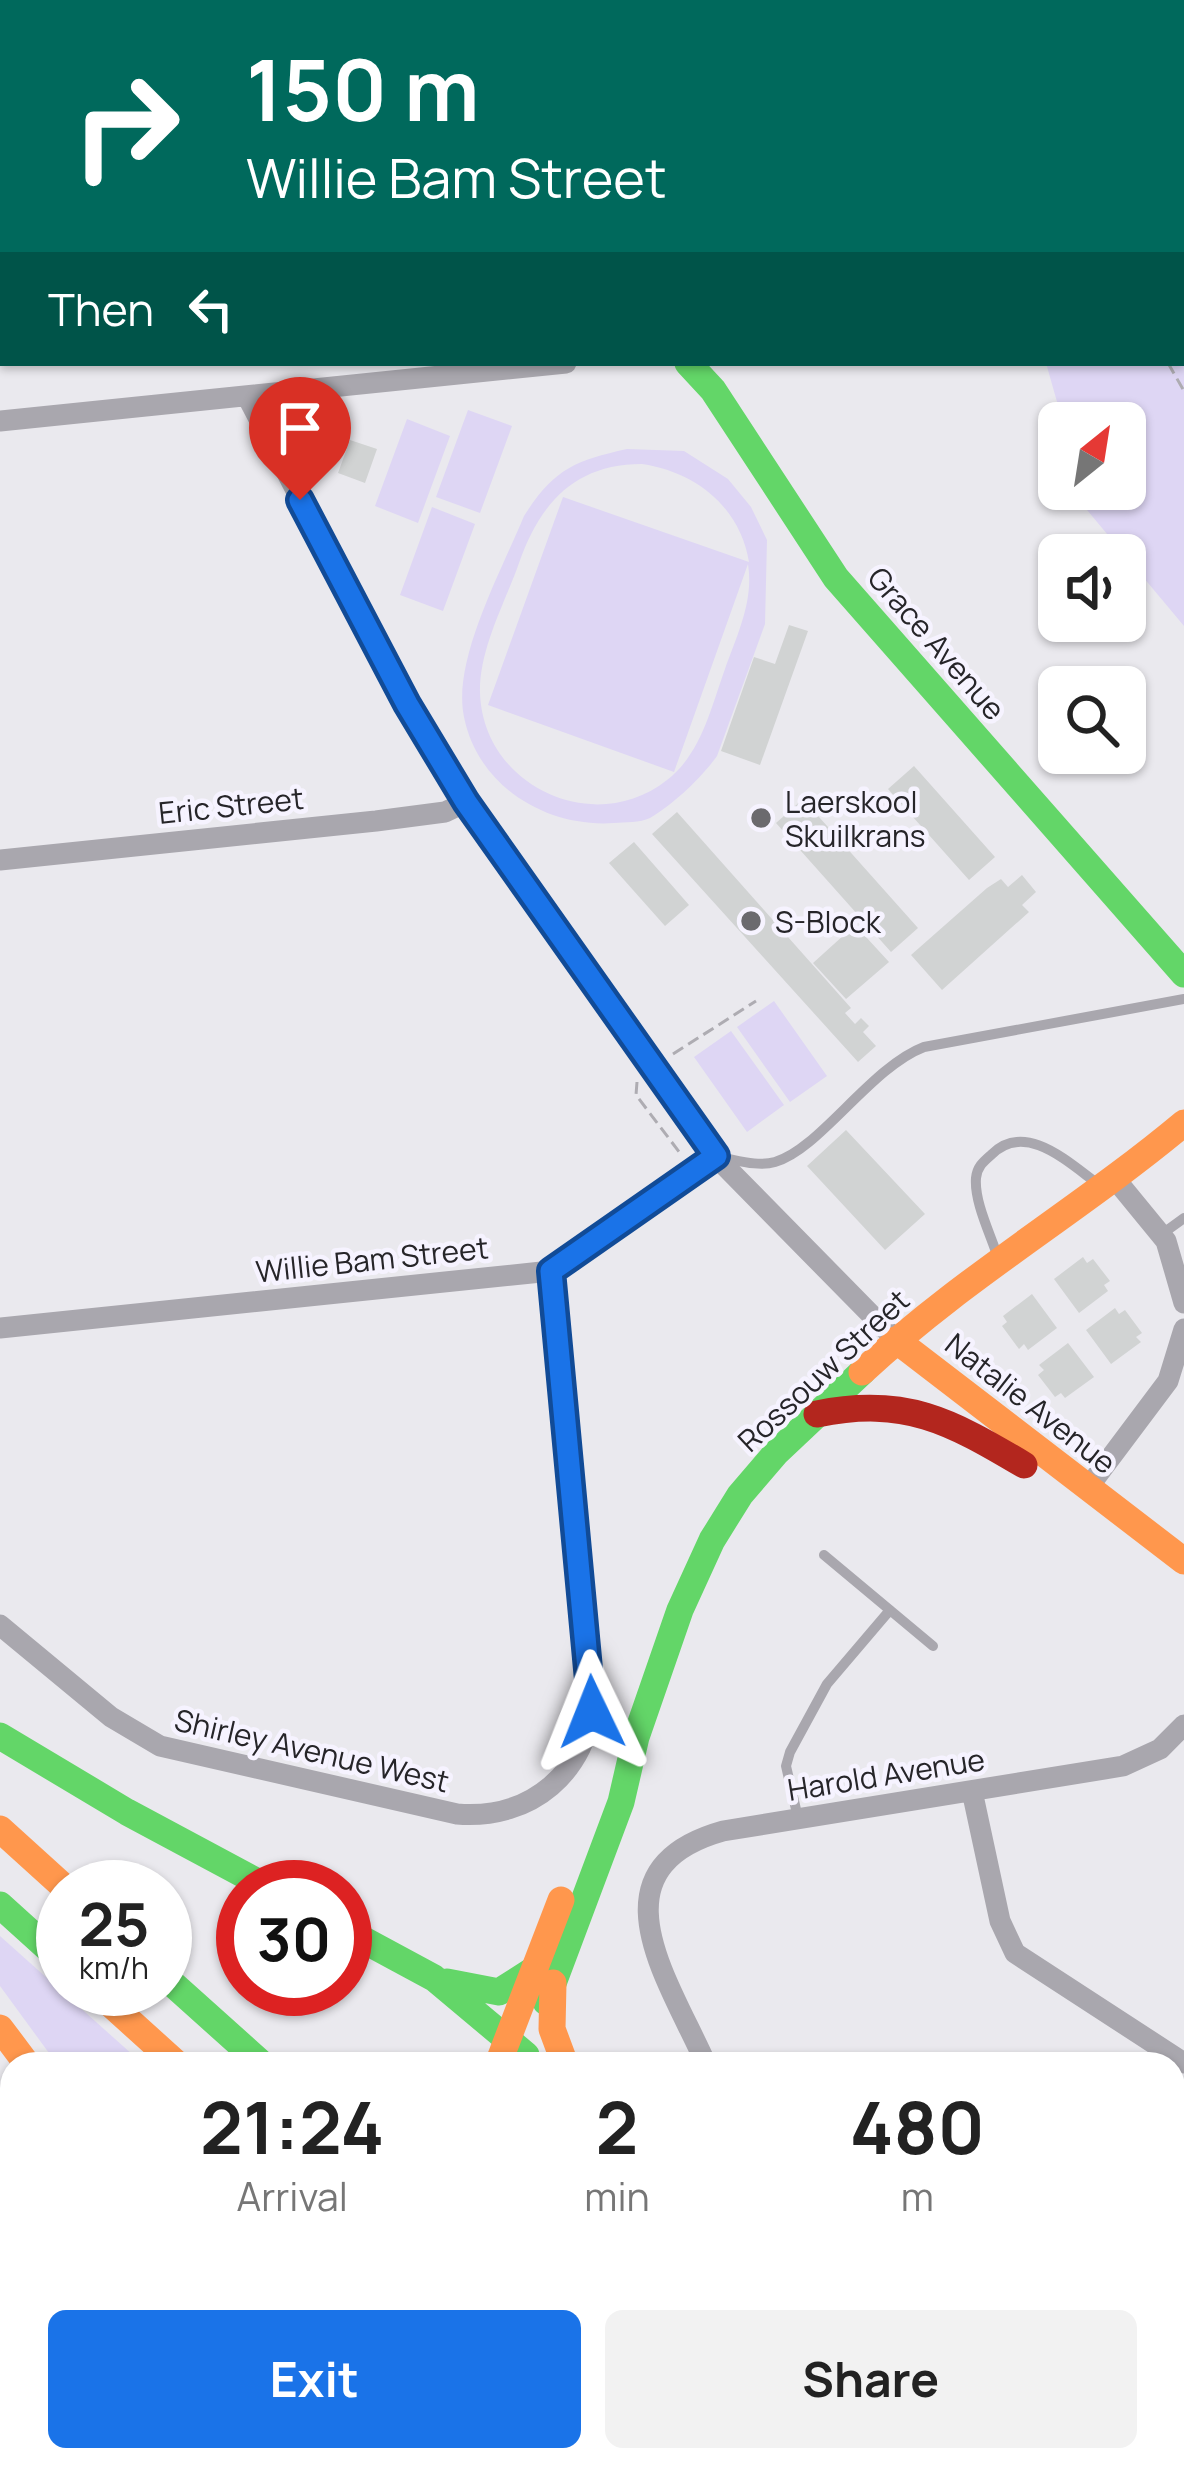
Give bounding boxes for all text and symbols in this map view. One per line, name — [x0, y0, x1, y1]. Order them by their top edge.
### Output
text: 150 m — [246, 31, 480, 146]
icon: right — [48, 48, 204, 204]
text: Willie Bam Street — [246, 140, 667, 214]
icon: left — [178, 276, 244, 342]
text: Then — [48, 278, 154, 340]
pin — [249, 377, 351, 500]
icon: arrive — [267, 395, 333, 461]
north arrow — [1038, 402, 1146, 510]
map controls — [1038, 402, 1146, 774]
button: sound — [1038, 534, 1146, 642]
street label: Grace Avenue — [859, 558, 1015, 728]
button: search — [1038, 666, 1146, 774]
street label: Eric Street — [156, 777, 306, 833]
place label: Laerskool Skuilkrans — [785, 781, 926, 856]
marker: Laerskool Skuilkrans — [748, 805, 774, 831]
place label: S-Block — [775, 901, 882, 942]
marker: S-Block — [738, 908, 764, 934]
street label: Willie Bam Street — [254, 1226, 490, 1292]
street label: Rossouw Street — [728, 1280, 918, 1460]
street label: Natalie Avenue — [937, 1323, 1125, 1483]
position arrow — [529, 1649, 655, 1775]
street label: Shirley Avenue West — [171, 1698, 453, 1802]
street label: Harold Avenue — [785, 1738, 987, 1810]
speed limit sign: 30 — [216, 1860, 372, 2016]
text: 25 — [79, 1882, 149, 1964]
text: km/h — [79, 1947, 149, 1988]
text: 21:24 — [200, 2077, 384, 2176]
text: 2 — [596, 2077, 638, 2176]
text: 480 — [850, 2077, 985, 2176]
text: Arrival — [236, 2169, 348, 2223]
text: min — [584, 2169, 650, 2223]
text: m — [901, 2169, 934, 2223]
button: Exit — [48, 2310, 581, 2448]
button: Share — [605, 2310, 1137, 2448]

